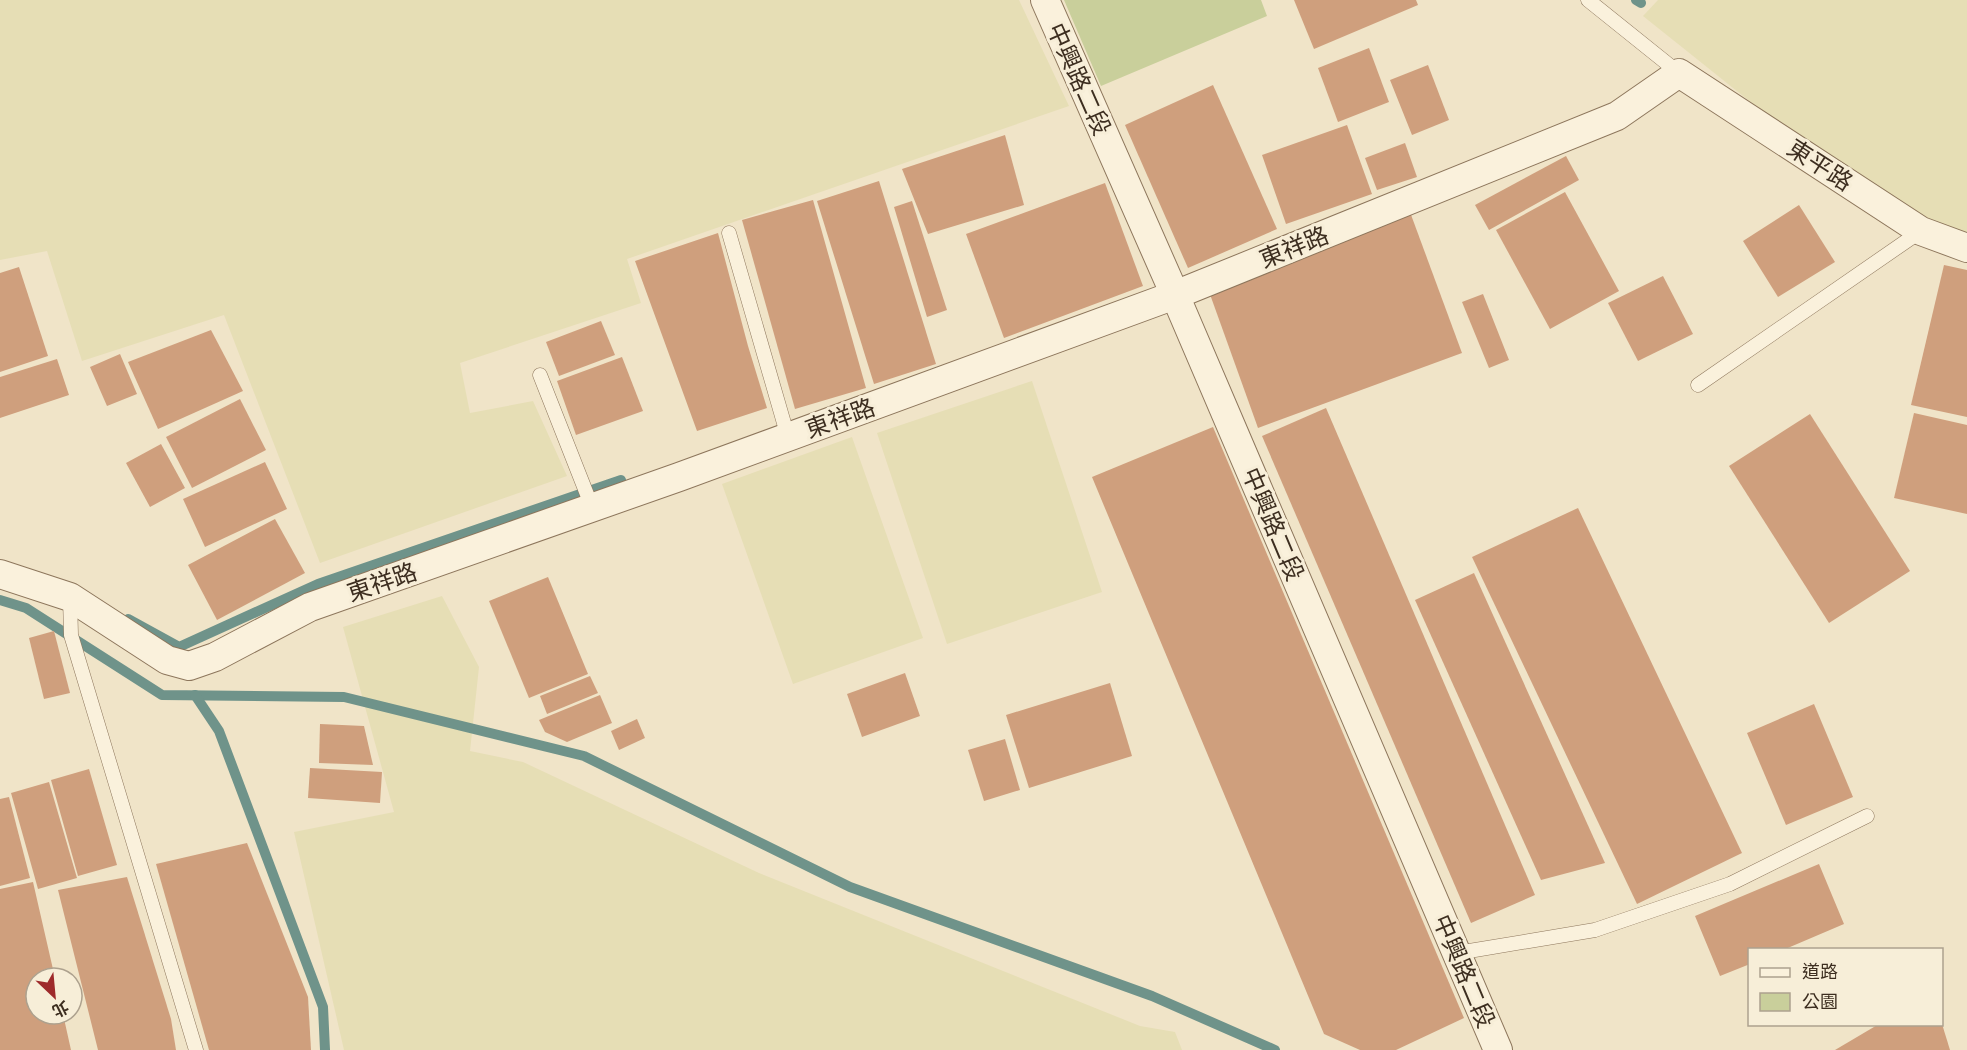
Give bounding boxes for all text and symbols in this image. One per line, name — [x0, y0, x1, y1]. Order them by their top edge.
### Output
street label: 中興路二段 — [1041, 18, 1117, 140]
street label: 東平路 — [1782, 133, 1858, 197]
street label: 東祥路 — [1255, 220, 1333, 274]
street label: 東祥路 — [801, 392, 879, 444]
street label: 中興路二段 — [1236, 463, 1310, 585]
street label: 東祥路 — [343, 557, 421, 607]
street label: 中興路二段 — [1427, 910, 1501, 1032]
legend — [1748, 948, 1943, 1026]
text: 道路 — [1802, 961, 1838, 983]
north arrow — [24, 966, 84, 1026]
text: 公園 — [1802, 991, 1838, 1013]
text: 北 — [49, 997, 72, 1021]

